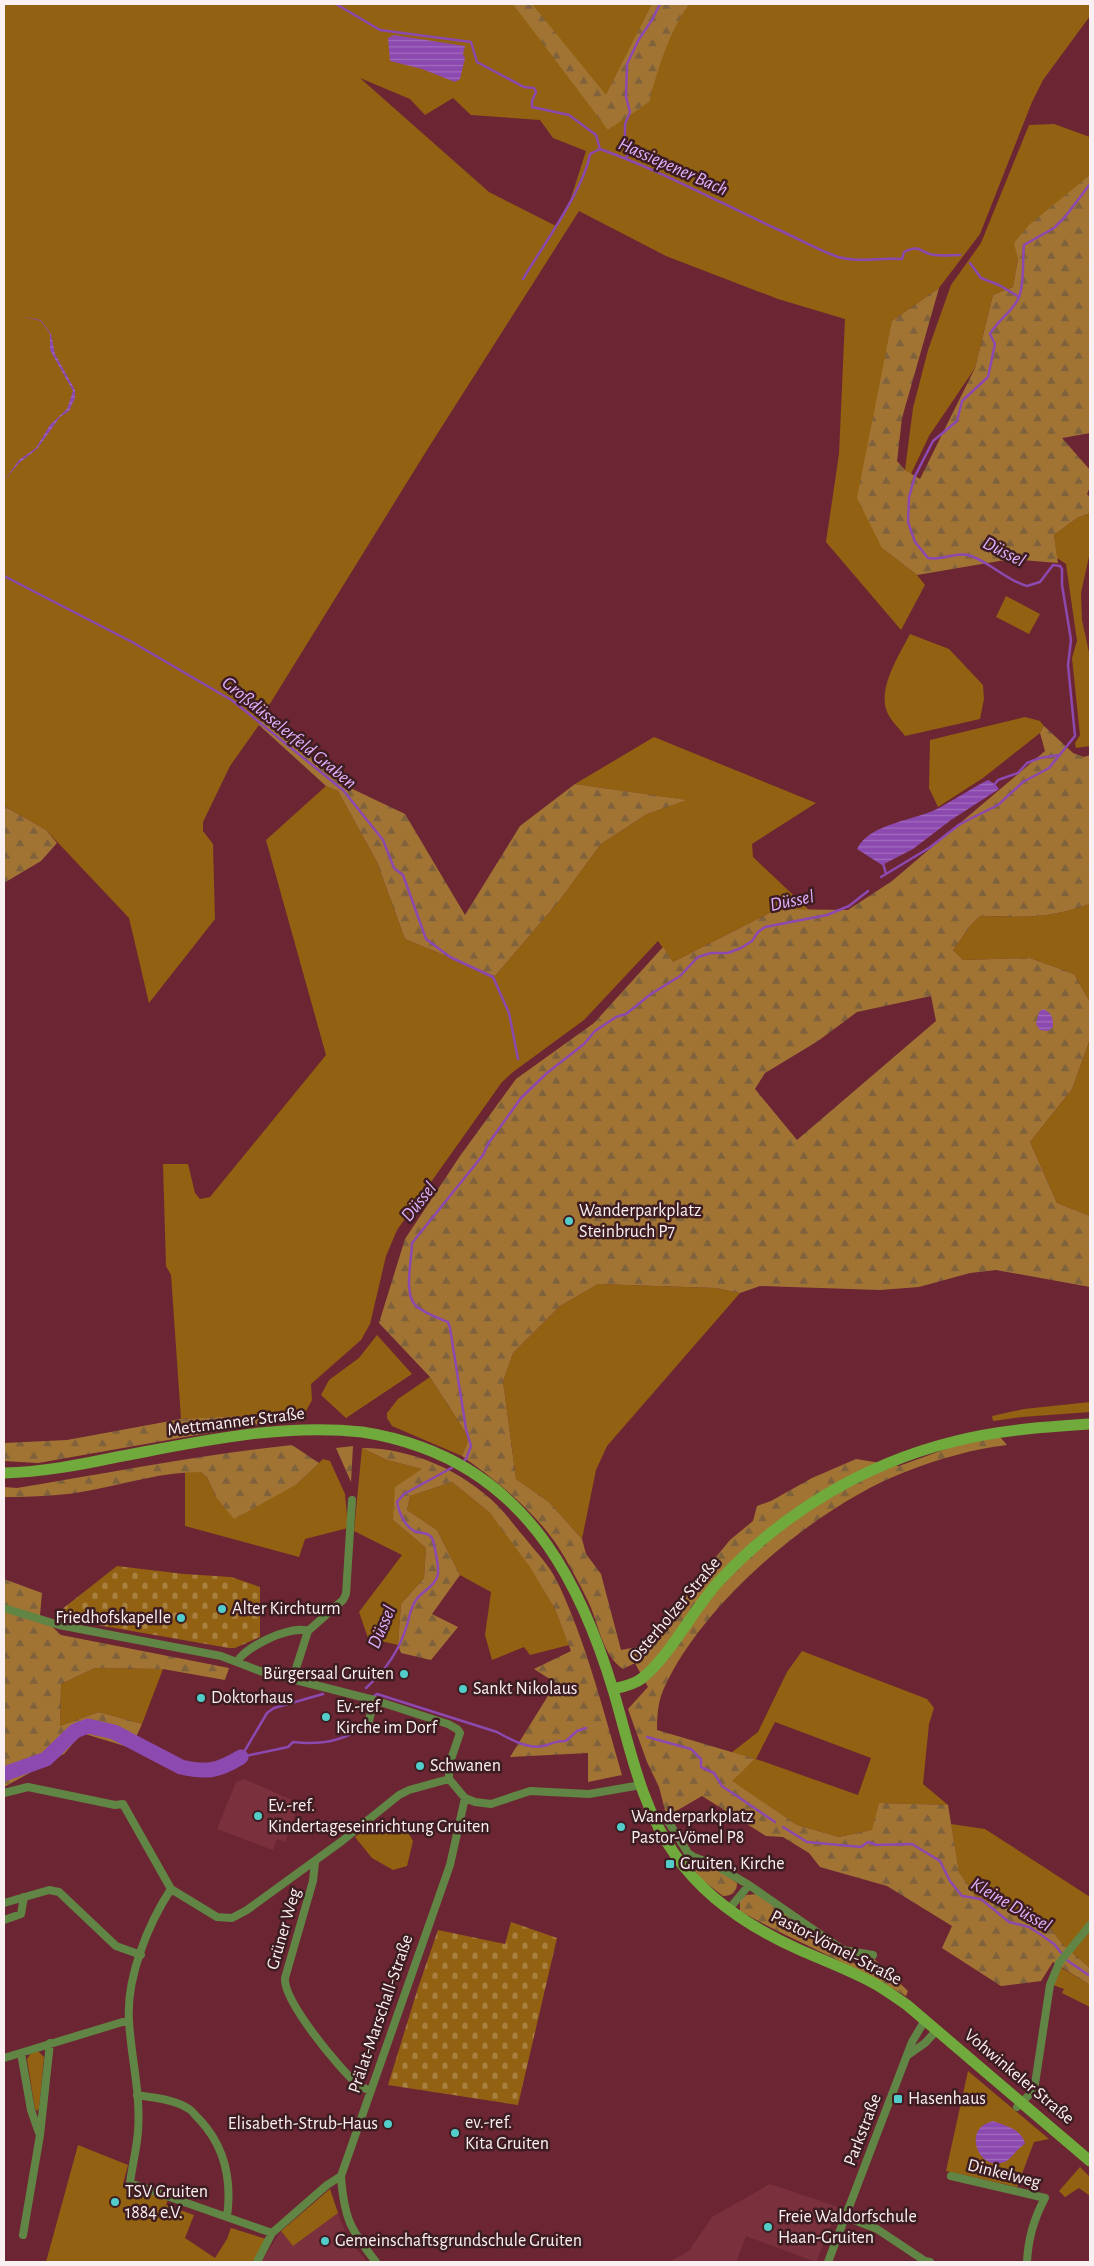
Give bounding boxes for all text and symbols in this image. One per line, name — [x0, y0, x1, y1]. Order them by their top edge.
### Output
water label: Hassiepener Bach — [615, 134, 731, 200]
water label: Düssel — [980, 533, 1028, 571]
water label: Großdüsselerfeld Graben — [218, 673, 360, 793]
water label: Düssel — [768, 887, 816, 915]
water label: Düssel — [398, 1178, 441, 1225]
place label: Wanderparkplatz Steinbruch P7 — [579, 1202, 701, 1241]
marker: Wanderparkplatz Steinbruch P7 — [563, 1215, 575, 1227]
street label: Mettmanner Straße — [166, 1405, 306, 1439]
street label: Osterholzer Straße — [626, 1554, 724, 1666]
place label: Alter Kirchturm — [232, 1600, 341, 1618]
water label: Düssel — [365, 1602, 400, 1651]
marker: Alter Kirchturm — [216, 1603, 228, 1615]
place label: Friedhofskapelle — [55, 1609, 171, 1627]
marker: Friedhofskapelle — [175, 1612, 187, 1624]
place label: Bürgersaal Gruiten — [263, 1665, 394, 1683]
marker: Bürgersaal Gruiten — [398, 1668, 410, 1680]
place label: Sankt Nikolaus — [473, 1680, 578, 1698]
marker: Sankt Nikolaus — [457, 1683, 469, 1695]
place label: Doktorhaus — [211, 1689, 293, 1707]
marker: Doktorhaus — [195, 1692, 207, 1704]
place label: Ev.-ref. Kirche im Dorf — [336, 1698, 438, 1737]
marker: Ev.-ref. Kirche im Dorf — [320, 1711, 332, 1723]
place label: Schwanen — [430, 1757, 501, 1775]
marker: Schwanen — [414, 1760, 426, 1772]
place label: Ev.-ref. Kindertageseinrichtung Gruiten — [268, 1797, 490, 1836]
place label: Wanderparkplatz Pastor-Vömel P8 — [631, 1808, 753, 1847]
marker: Ev.-ref. Kindertageseinrichtung Gruiten — [252, 1810, 264, 1822]
marker: Wanderparkplatz Pastor-Vömel P8 — [615, 1821, 627, 1833]
place label: Gruiten, Kirche — [680, 1855, 785, 1873]
marker: Gruiten, Kirche — [664, 1858, 676, 1870]
water label: Kleine Düssel — [968, 1874, 1055, 1936]
street label: Grüner Weg — [264, 1886, 304, 1972]
street label: Pastor-Vömel-Straße — [768, 1907, 904, 1989]
street label: Prälat-Marschall-Straße — [345, 1932, 417, 2096]
street label: Vohwinkeler Straße — [961, 2026, 1077, 2128]
place label: Hasenhaus — [908, 2090, 986, 2108]
street label: Parkstraße — [841, 2091, 885, 2169]
marker: Hasenhaus — [892, 2093, 904, 2105]
place label: ev.-ref. Kita Gruiten — [465, 2114, 549, 2153]
place label: Elisabeth-Strub-Haus — [228, 2115, 378, 2133]
marker: Elisabeth-Strub-Haus — [382, 2118, 394, 2130]
marker: ev.-ref. Kita Gruiten — [449, 2127, 461, 2139]
street label: Dinkelweg — [966, 2156, 1043, 2192]
place label: TSV Gruiten 1884 e.V. — [125, 2183, 208, 2222]
marker: TSV Gruiten 1884 e.V. — [109, 2196, 121, 2208]
place label: Freie Waldorfschule Haan-Gruiten — [778, 2208, 917, 2247]
marker: Freie Waldorfschule Haan-Gruiten — [762, 2221, 774, 2233]
place label: Gemeinschaftsgrundschule Gruiten — [335, 2232, 582, 2250]
marker: Gemeinschaftsgrundschule Gruiten — [319, 2235, 331, 2247]

